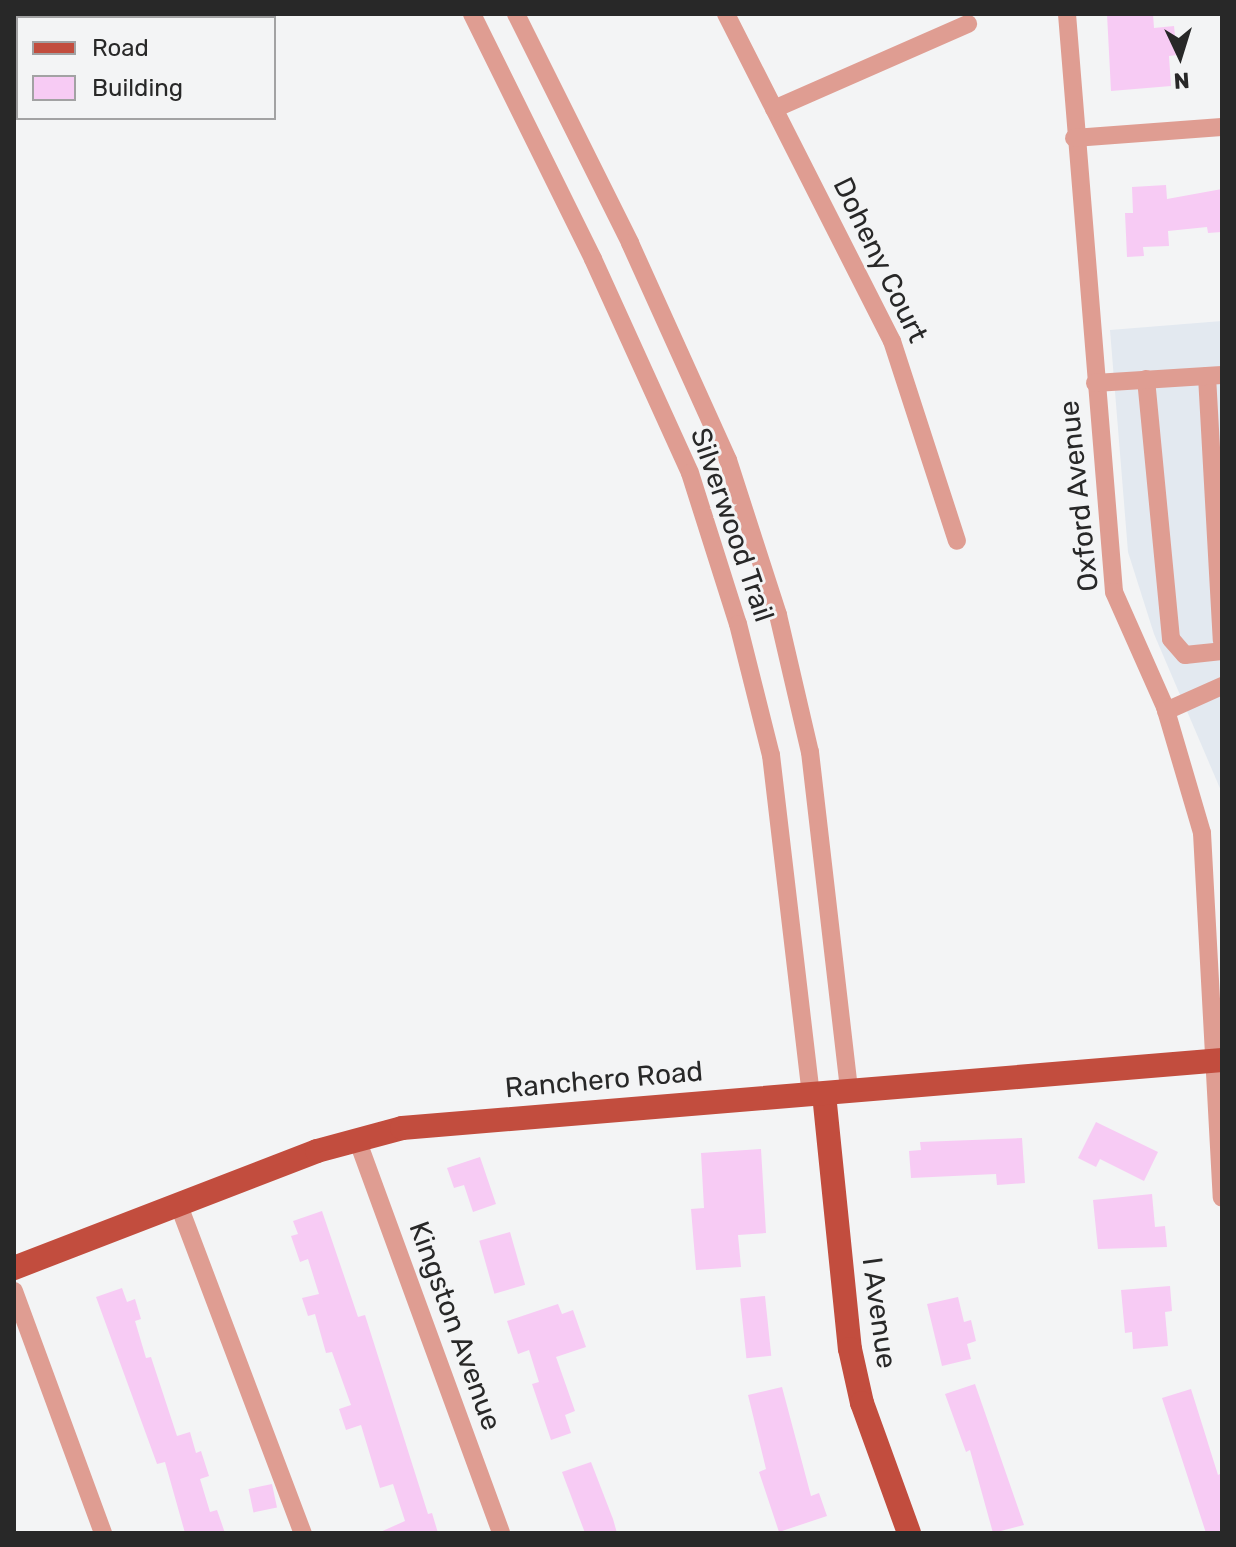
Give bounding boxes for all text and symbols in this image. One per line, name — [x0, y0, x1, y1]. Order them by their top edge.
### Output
legend — [16, 16, 276, 120]
north arrow — [1140, 16, 1220, 96]
text: Road — [92, 34, 149, 62]
text: N — [1173, 66, 1191, 94]
text: Building — [92, 74, 183, 102]
street label: Doheny Court — [825, 172, 935, 348]
street label: Oxford Avenue — [1052, 399, 1106, 593]
street label: Silverwood Trail — [683, 423, 781, 627]
street label: Ranchero Road — [504, 1055, 704, 1105]
street label: Kingston Avenue — [402, 1217, 508, 1435]
street label: I Avenue — [855, 1255, 903, 1371]

